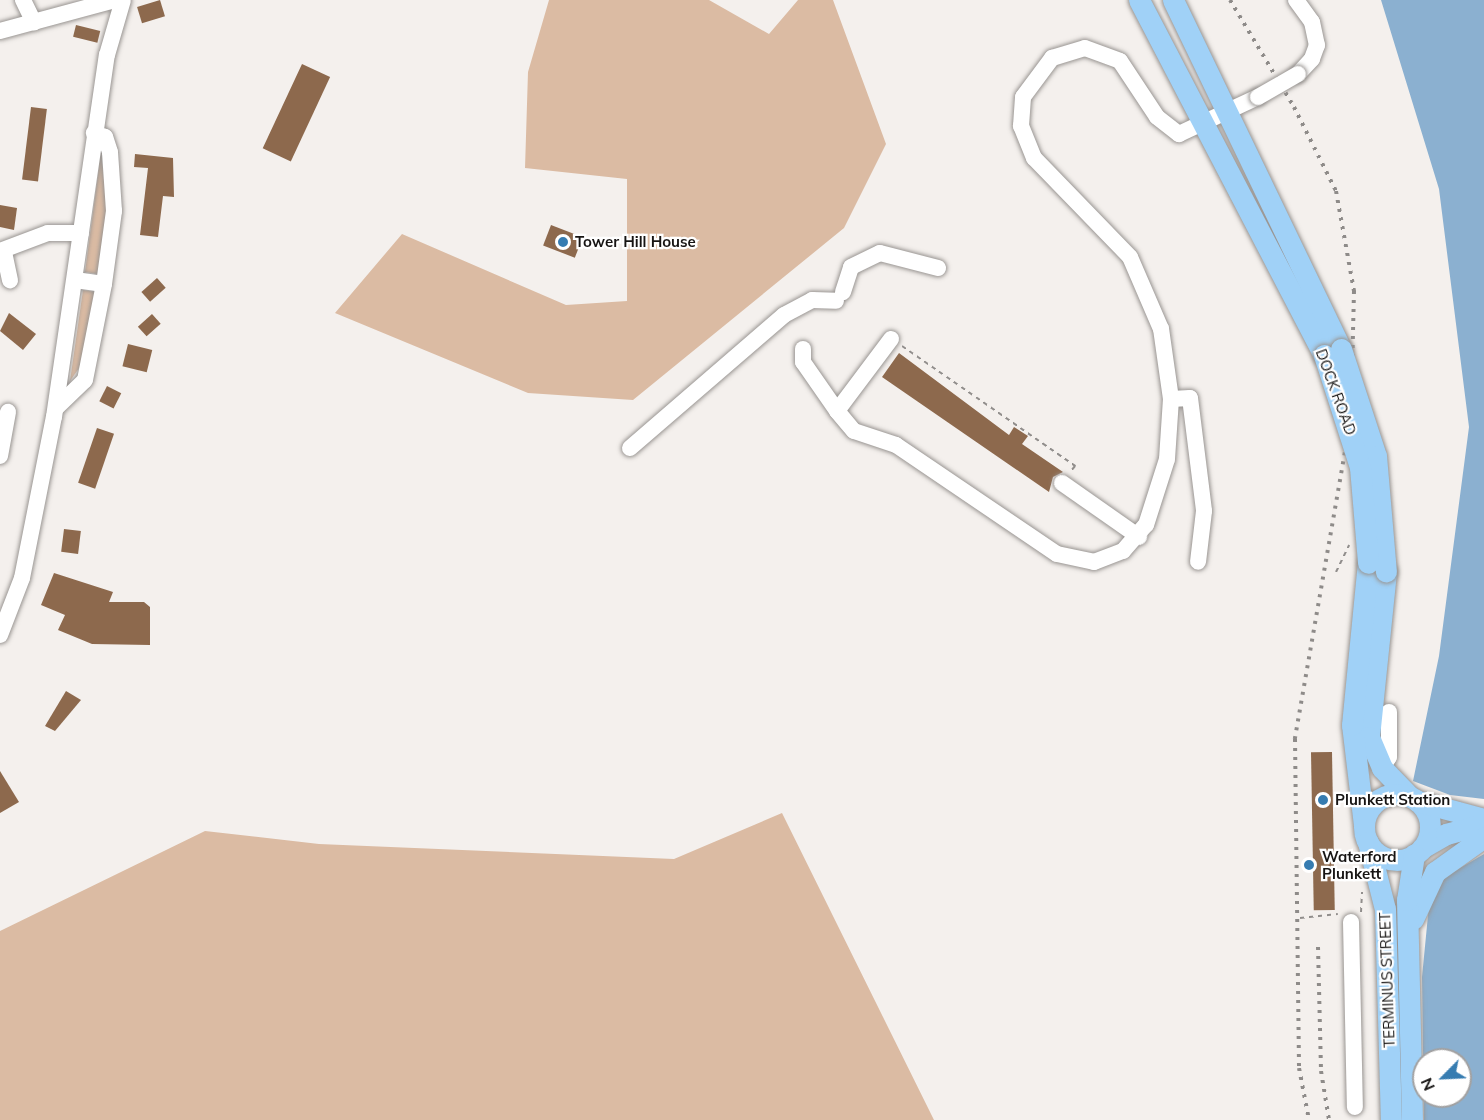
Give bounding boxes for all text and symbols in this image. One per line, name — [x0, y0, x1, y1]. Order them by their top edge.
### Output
place label: Tower Hill House — [575, 233, 696, 251]
marker: Tower Hill House — [556, 235, 570, 249]
street label: DOCK ROAD — [1312, 346, 1360, 438]
place label: Plunkett Station — [1335, 791, 1450, 809]
marker: Plunkett Station — [1316, 793, 1330, 807]
place label: Waterford Plunkett — [1322, 847, 1397, 882]
marker: Waterford Plunkett — [1300, 856, 1318, 874]
street label: TERMINUS STREET — [1376, 912, 1398, 1048]
north arrow — [1412, 1048, 1472, 1108]
text: N — [1416, 1075, 1439, 1094]

